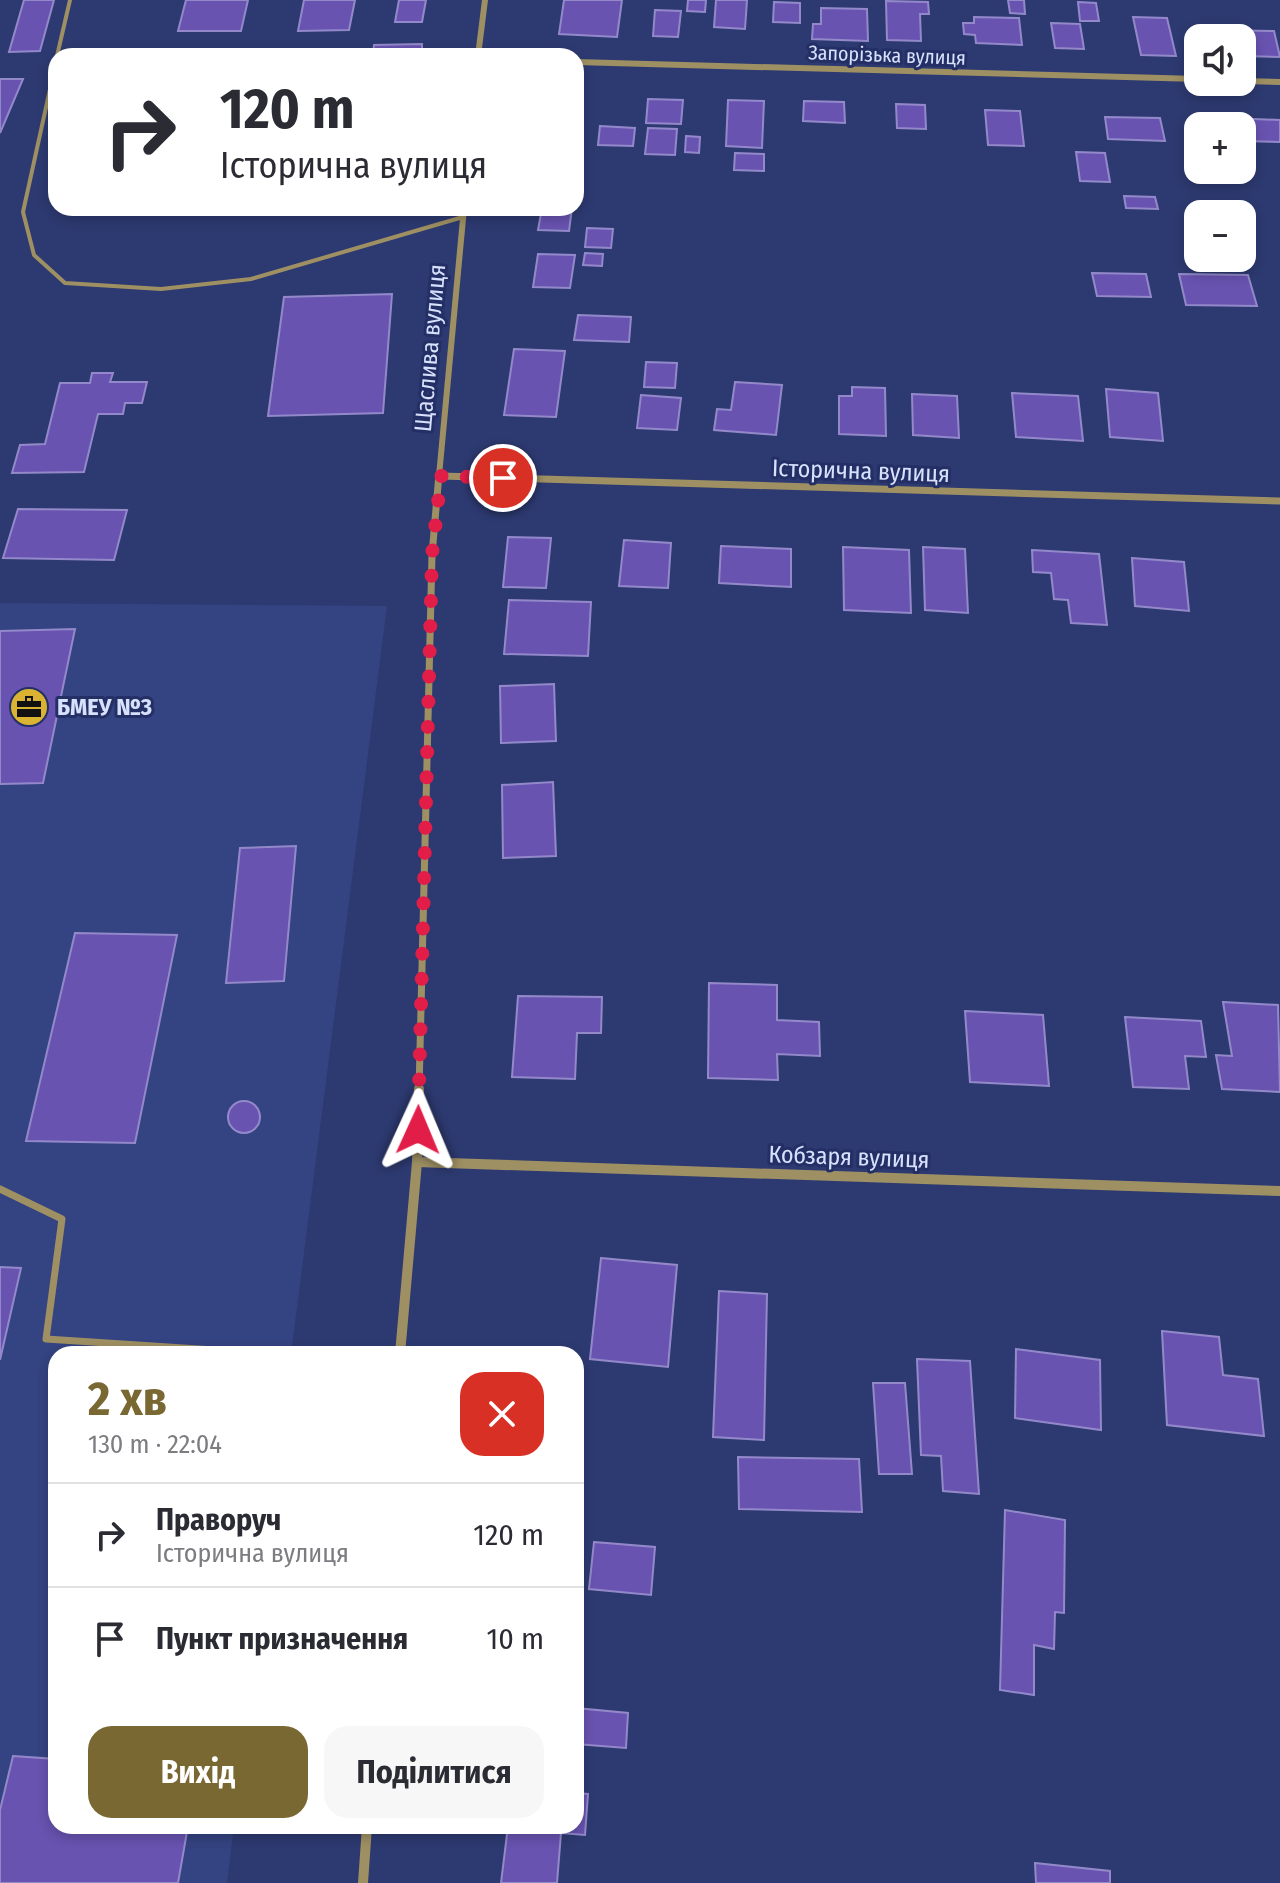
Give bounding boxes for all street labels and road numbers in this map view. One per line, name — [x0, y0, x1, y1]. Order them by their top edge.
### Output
street label: Запорізька вулиця — [808, 40, 966, 70]
street label: Щаслива вулиця — [409, 263, 451, 433]
street label: Історична вулиця — [772, 454, 950, 488]
street label: Кобзаря вулиця — [768, 1140, 930, 1174]

